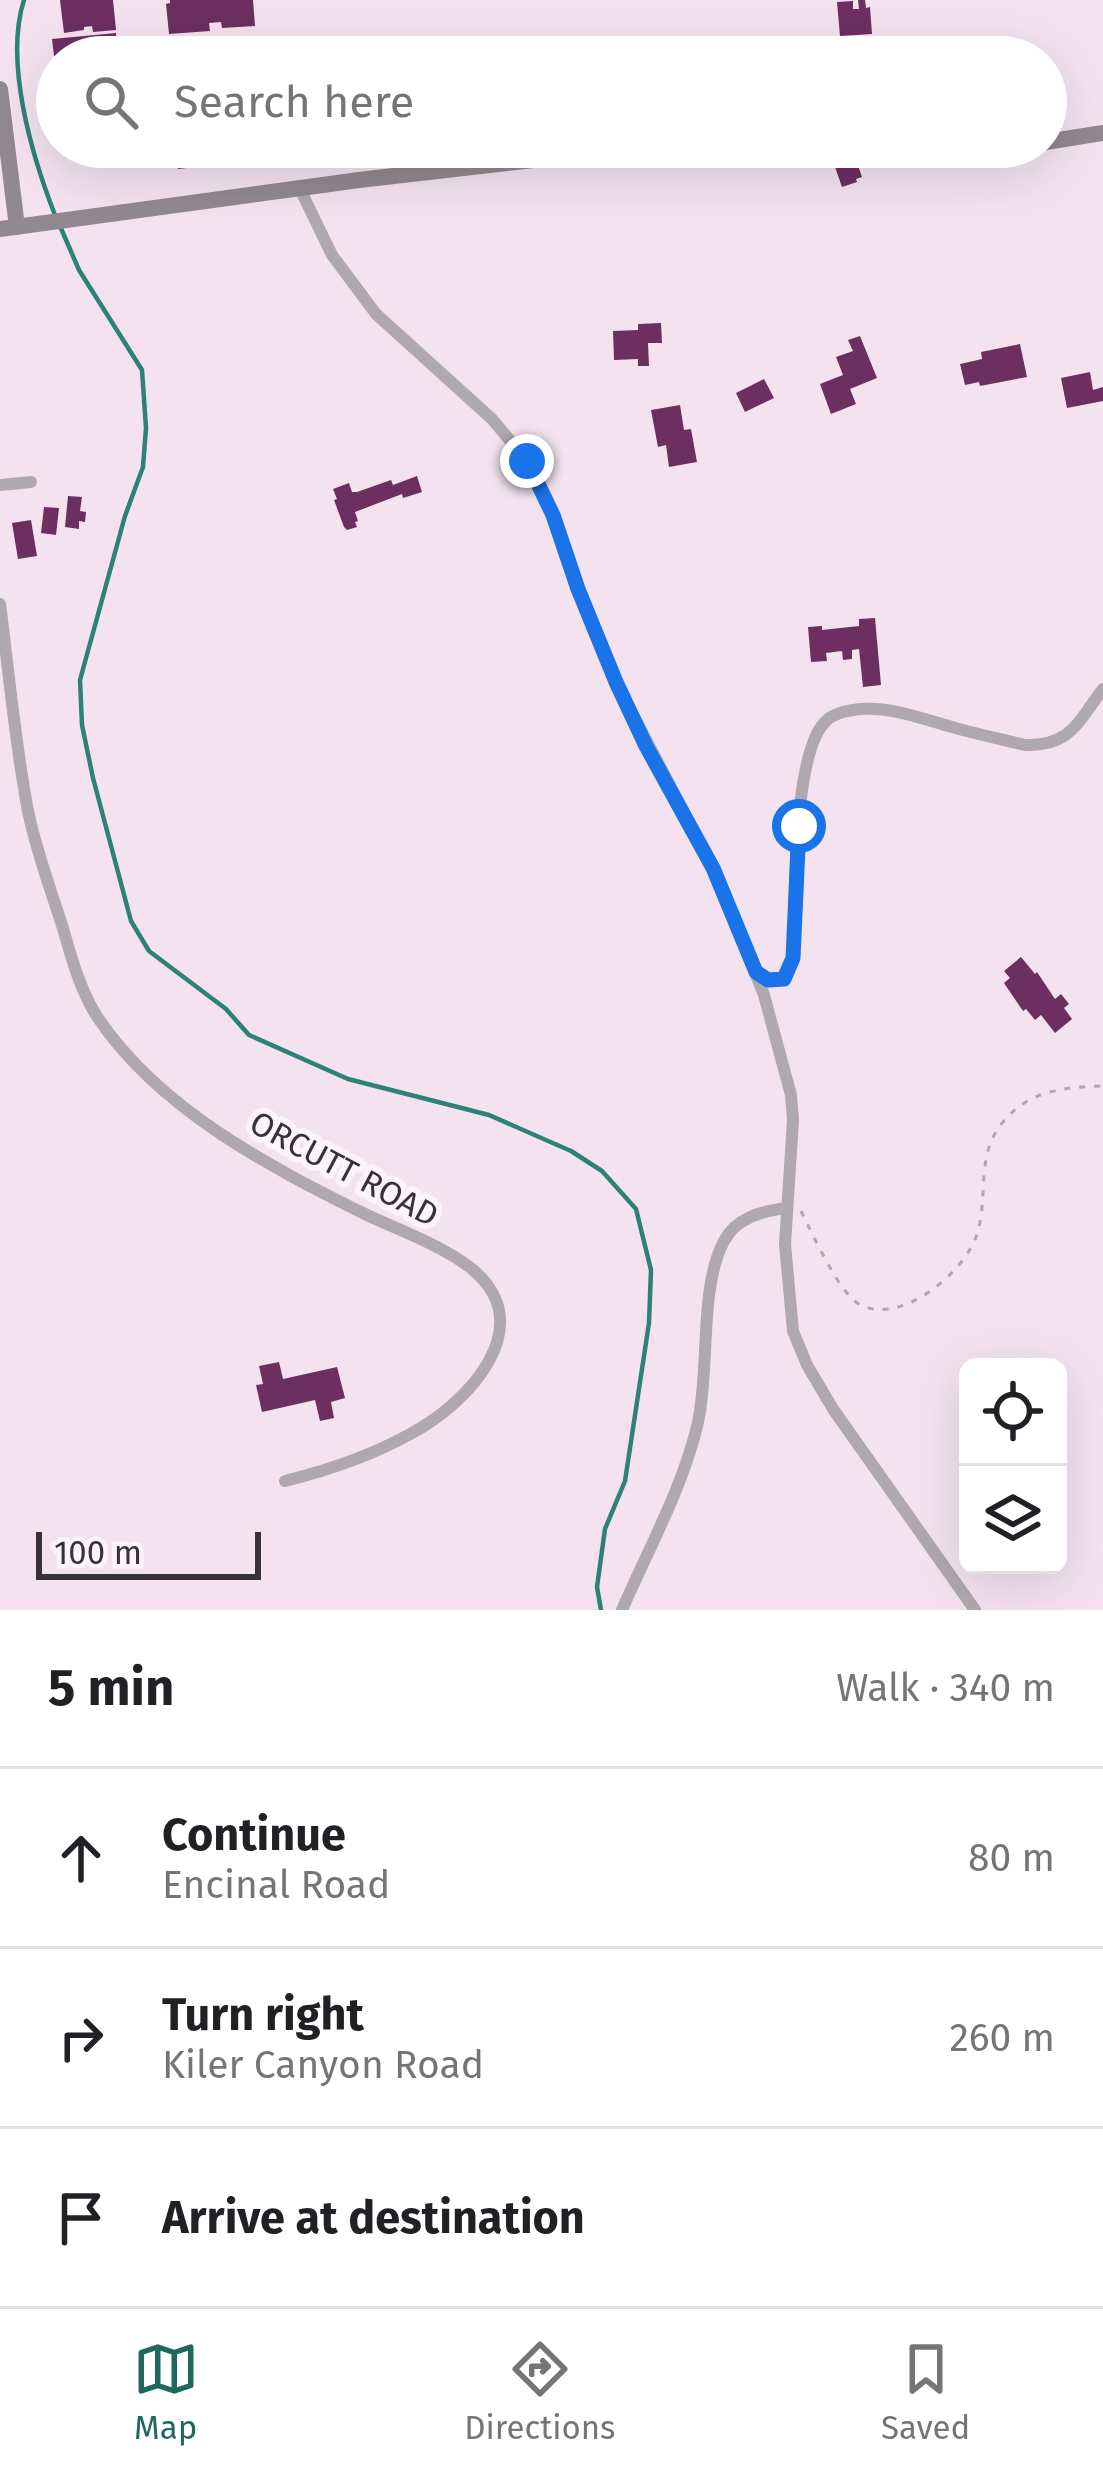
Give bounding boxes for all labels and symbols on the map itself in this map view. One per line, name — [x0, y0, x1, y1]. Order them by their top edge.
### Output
route end — [500, 434, 554, 488]
route start — [772, 799, 826, 853]
street label: ORCUTT ROAD — [243, 1103, 445, 1235]
scale bar — [36, 1526, 261, 1579]

